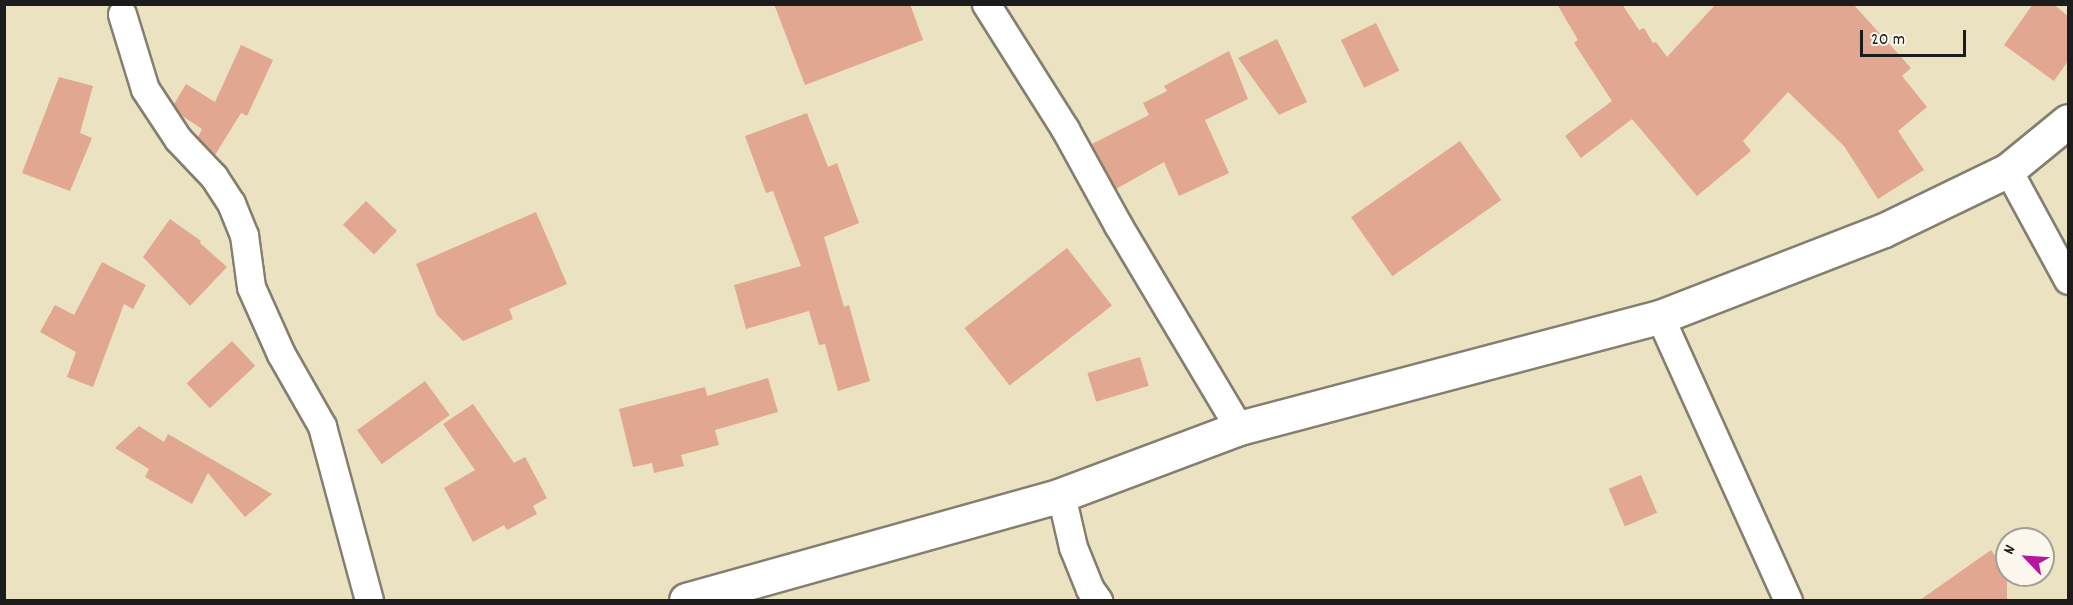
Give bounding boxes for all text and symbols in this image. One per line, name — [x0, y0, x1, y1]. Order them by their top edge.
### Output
scale bar — [1863, 18, 1970, 56]
text: 20 m — [1871, 28, 1905, 53]
north arrow — [1995, 527, 2055, 587]
text: N — [1998, 542, 2022, 558]

